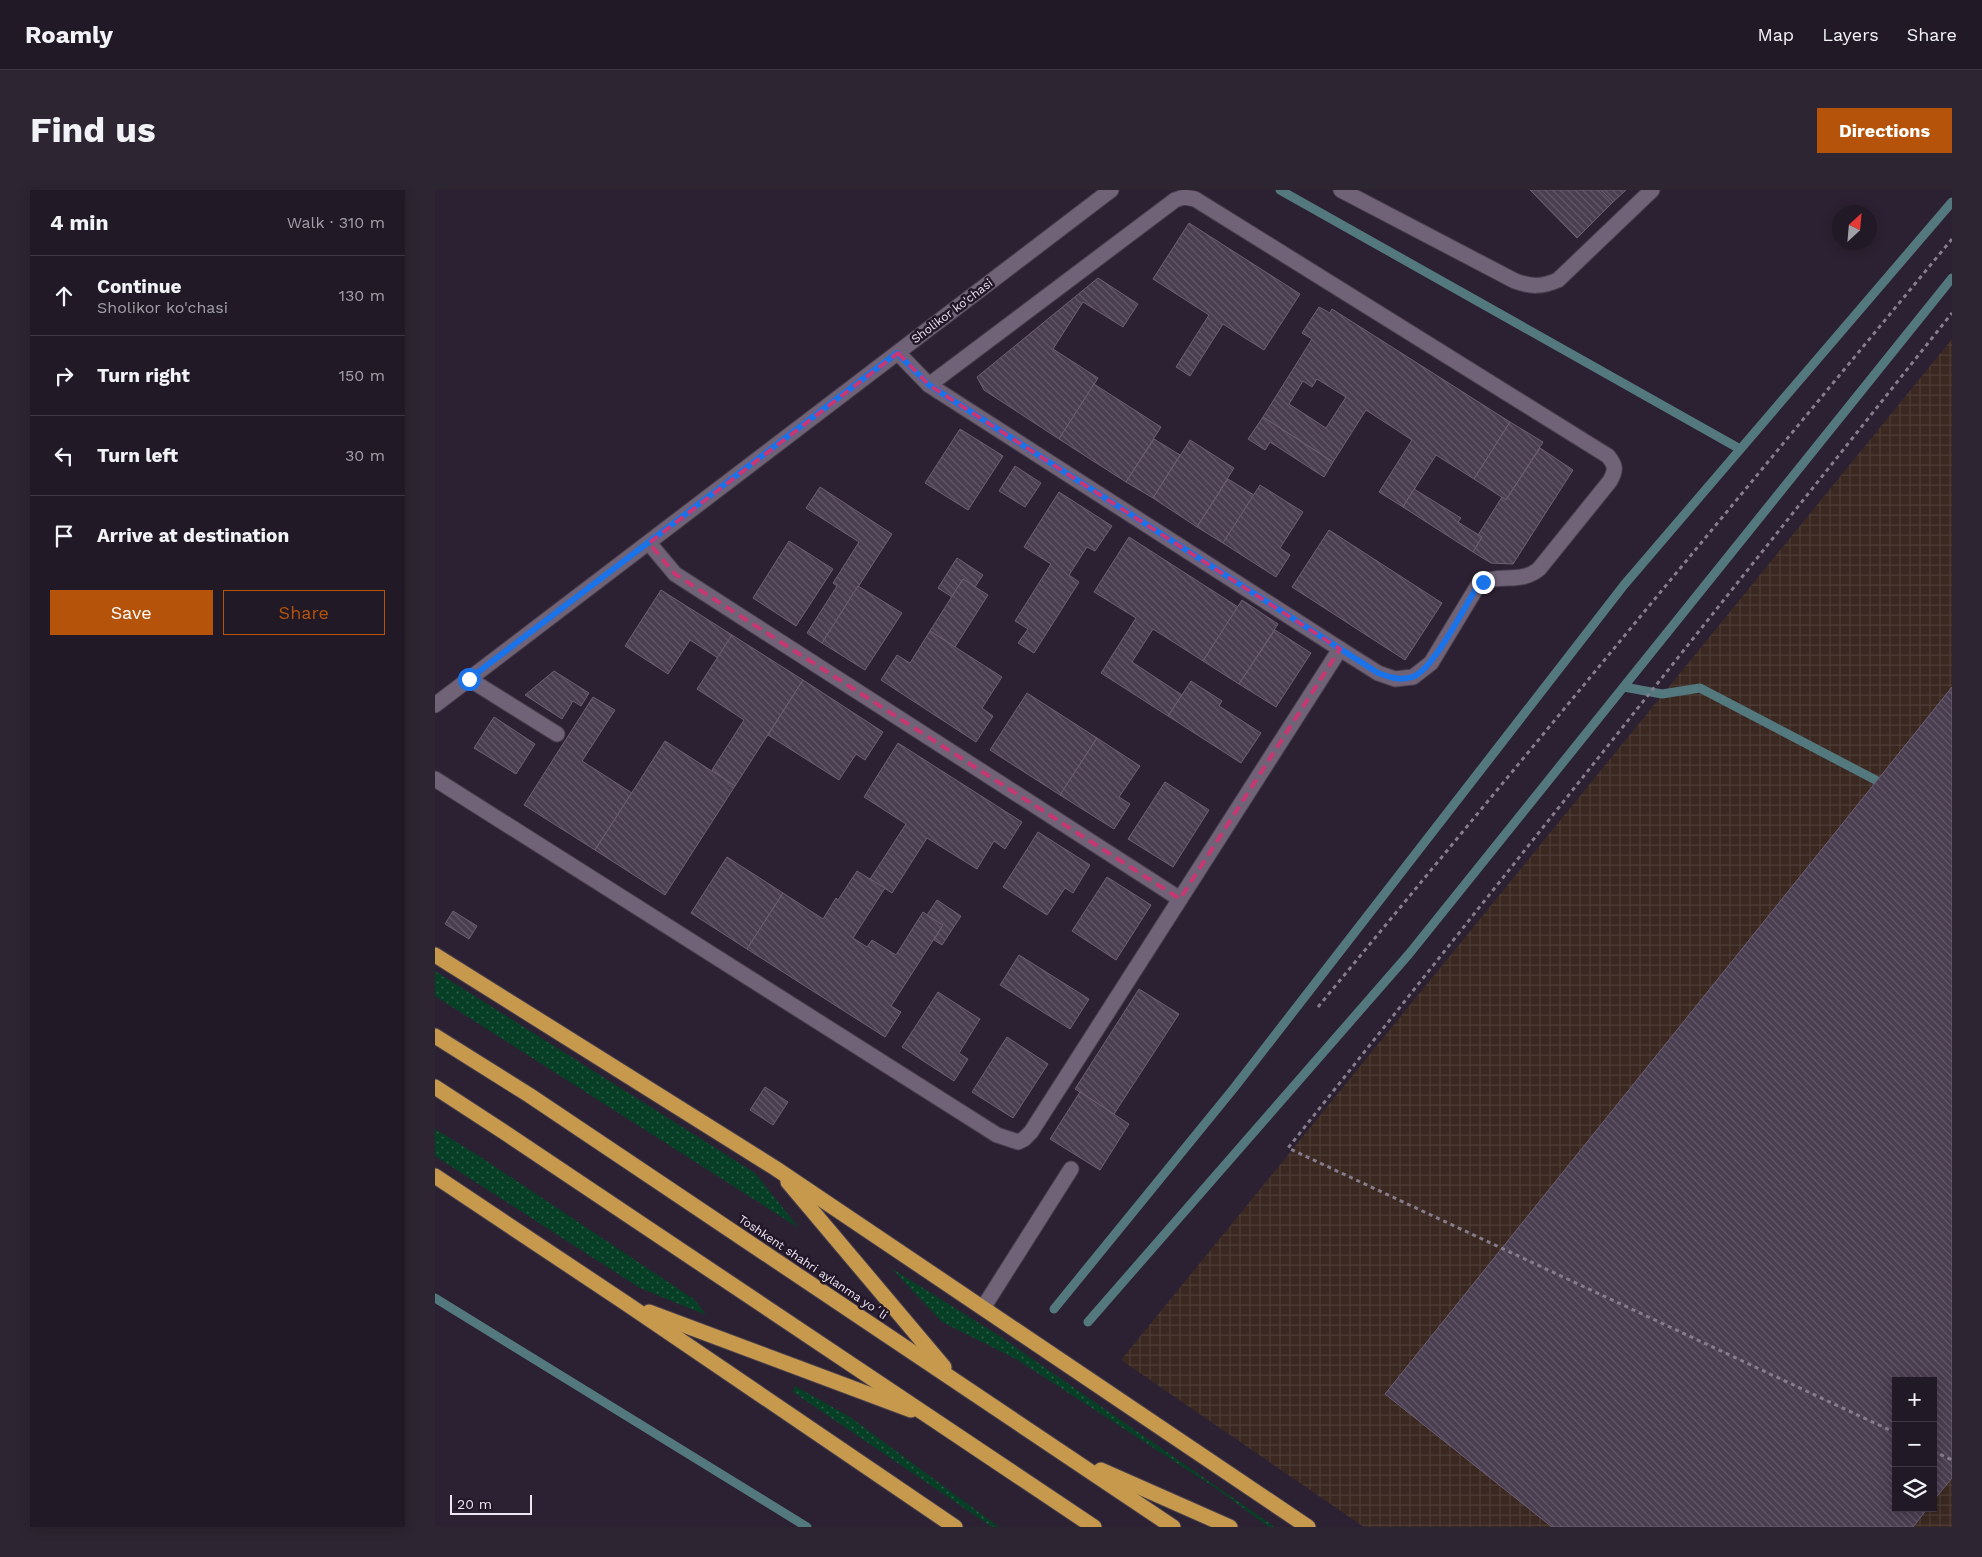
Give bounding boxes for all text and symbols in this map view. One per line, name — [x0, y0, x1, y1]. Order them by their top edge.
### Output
text: Roamly — [25, 21, 113, 49]
text: Map — [1757, 24, 1794, 45]
text: Layers — [1822, 24, 1879, 45]
text: Share — [1907, 24, 1957, 45]
button: Directions — [1817, 108, 1952, 153]
text: Find us — [30, 109, 156, 151]
north arrow — [1832, 205, 1877, 250]
text: 4 min — [50, 210, 108, 235]
text: Walk · 310 m — [287, 213, 385, 232]
text: Continue — [97, 275, 181, 298]
street label: Sholikor ko'chasi — [909, 276, 995, 346]
icon: ahead — [50, 282, 78, 310]
text: 130 m — [339, 286, 385, 305]
text: Sholikor ko'chasi — [97, 298, 228, 317]
icon: right — [50, 362, 78, 390]
text: Turn right — [97, 364, 190, 387]
text: 150 m — [339, 366, 385, 385]
icon: left — [50, 442, 78, 470]
text: Turn left — [97, 444, 178, 467]
text: 30 m — [345, 446, 385, 465]
icon: arrive — [50, 522, 78, 550]
text: Arrive at destination — [97, 524, 289, 547]
route end — [1472, 571, 1495, 594]
button: Save — [50, 590, 213, 635]
button: Share — [223, 590, 385, 635]
route start — [458, 668, 481, 691]
street label: Toshkent shahri aylanma yoʻli — [736, 1212, 890, 1322]
map controls — [1892, 1377, 1937, 1512]
button: + — [1892, 1377, 1937, 1422]
button: − — [1892, 1422, 1937, 1467]
button: layers — [1892, 1467, 1937, 1512]
scale bar — [450, 1492, 533, 1515]
text: 20 m — [457, 1496, 492, 1512]

